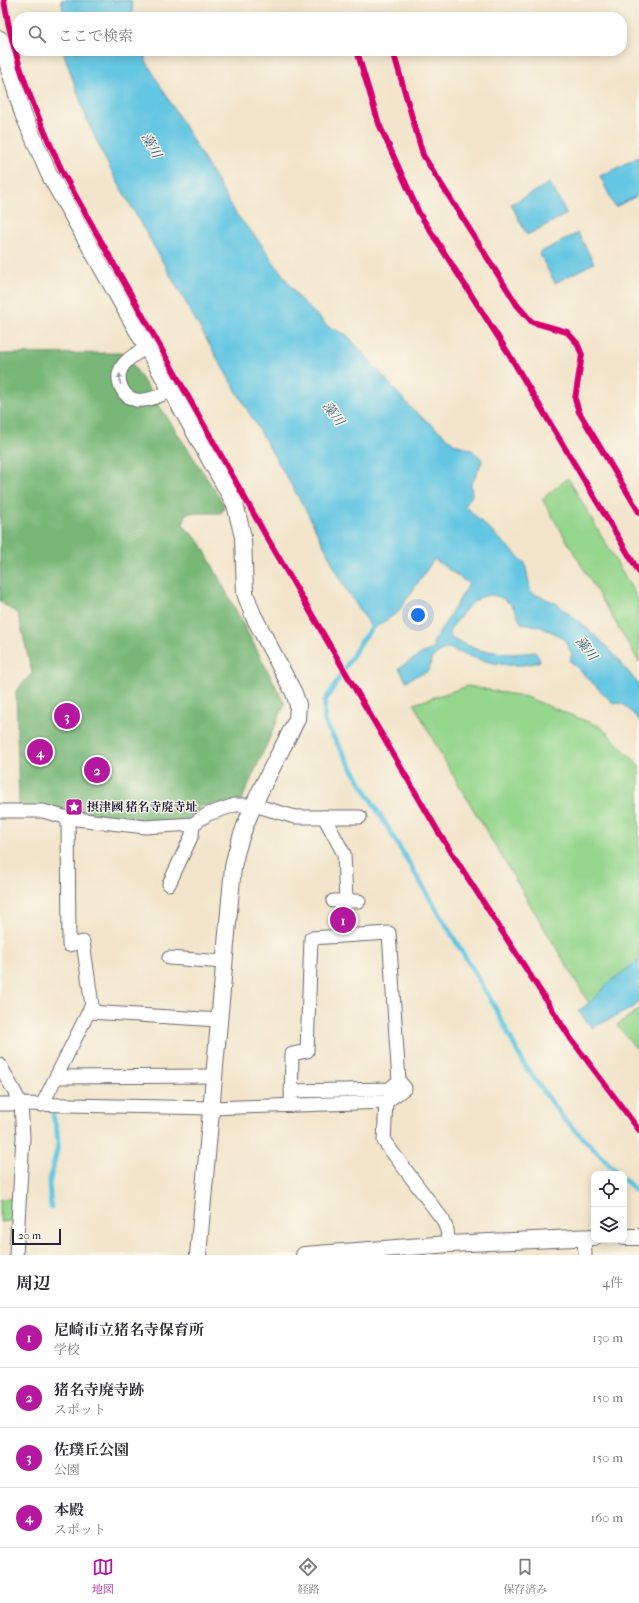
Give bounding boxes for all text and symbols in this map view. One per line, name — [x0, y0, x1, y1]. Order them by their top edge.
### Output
search box — [12, 12, 627, 56]
icon: search — [26, 23, 48, 45]
text: ここで検索 — [58, 27, 133, 45]
water label: 藻川 — [139, 130, 165, 162]
one-way arrow — [116, 373, 123, 385]
water label: 藻川 — [320, 398, 348, 430]
your location — [408, 605, 428, 625]
water label: 藻川 — [573, 633, 602, 665]
pin: 3 — [54, 701, 80, 731]
pin: 4 — [27, 737, 53, 767]
pin: 2 — [84, 755, 110, 785]
place icon: 摂津國 猪名寺廃寺址 — [64, 797, 84, 817]
place label: 摂津國 猪名寺廃寺址 — [87, 800, 198, 814]
pin: 1 — [330, 905, 356, 935]
map controls — [591, 1171, 627, 1243]
button: locate — [591, 1171, 627, 1207]
button: layers — [591, 1207, 627, 1243]
scale bar — [12, 1227, 61, 1246]
text: 20 m — [18, 1229, 41, 1242]
text: 周辺 — [16, 1273, 50, 1293]
text: 4件 — [602, 1275, 623, 1290]
text: 尼崎市立猪名寺保育所 — [54, 1321, 204, 1339]
text: 1 — [27, 1330, 31, 1345]
text: 130 m — [592, 1330, 623, 1345]
text: 学校 — [54, 1342, 80, 1357]
text: 猪名寺廃寺跡 — [54, 1381, 144, 1399]
text: 2 — [26, 1390, 32, 1405]
text: 150 m — [592, 1390, 623, 1405]
text: スポット — [54, 1402, 106, 1417]
text: 佐璞丘公園 — [54, 1441, 129, 1459]
text: 3 — [26, 1450, 32, 1465]
text: 150 m — [592, 1450, 623, 1465]
text: 公園 — [54, 1462, 80, 1477]
text: 本殿 — [54, 1501, 84, 1519]
text: 4 — [25, 1510, 33, 1525]
text: 160 m — [591, 1510, 623, 1525]
text: スポット — [54, 1522, 106, 1537]
tab: 地図 — [92, 1556, 114, 1596]
tab: 経路 — [297, 1556, 319, 1596]
tab: 保存済み — [503, 1556, 547, 1596]

